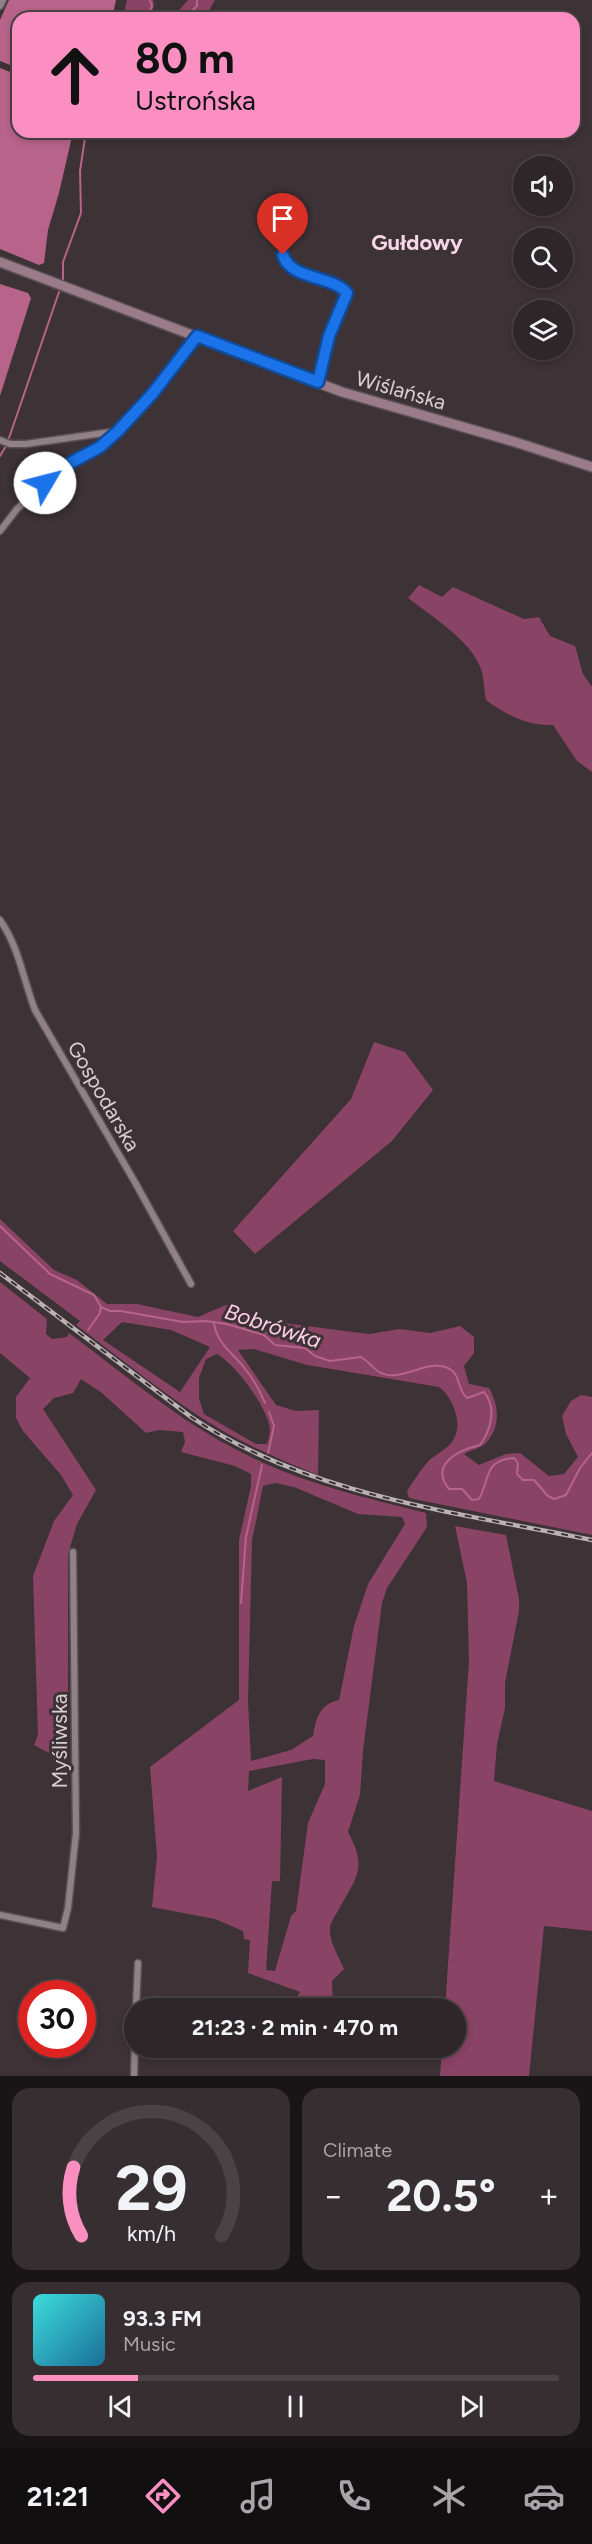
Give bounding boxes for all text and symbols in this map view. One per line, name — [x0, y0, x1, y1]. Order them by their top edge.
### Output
text: 80 m — [135, 33, 235, 84]
icon: ahead — [36, 36, 114, 114]
text: Ustrońska — [135, 84, 256, 117]
map controls — [513, 156, 573, 360]
button: sound — [513, 156, 573, 216]
pin — [257, 193, 308, 255]
icon: arrive — [266, 202, 299, 235]
button: search — [513, 228, 573, 288]
district label: Gułdowy — [371, 229, 463, 256]
button: layers — [513, 300, 573, 360]
street label: Wiślańska — [353, 365, 449, 415]
position arrow — [13, 451, 77, 515]
street label: Gospodarska — [62, 1036, 146, 1156]
water label: Bobrówka — [221, 1298, 325, 1354]
street label: Myśliwska — [47, 1693, 72, 1789]
speed limit sign: 30 — [18, 1980, 96, 2058]
text: 21:23 · 2 min · 470 m — [192, 2014, 398, 2041]
text: Climate — [323, 2138, 392, 2162]
text: 29 — [115, 2151, 187, 2226]
text: 20.5° — [386, 2168, 496, 2222]
text: − — [323, 2176, 344, 2215]
text: + — [538, 2176, 559, 2215]
text: km/h — [127, 2221, 175, 2246]
text: 93.3 FM — [123, 2305, 202, 2332]
text: Music — [123, 2332, 176, 2356]
icon: previous — [104, 2390, 137, 2423]
icon: pause — [279, 2390, 312, 2423]
icon: next — [455, 2390, 488, 2423]
icon: directions — [142, 2475, 184, 2517]
icon: music — [237, 2475, 279, 2517]
icon: phone — [333, 2475, 375, 2517]
icon: climate — [428, 2475, 470, 2517]
icon: car — [523, 2475, 565, 2517]
text: 21:21 — [27, 2480, 89, 2513]

